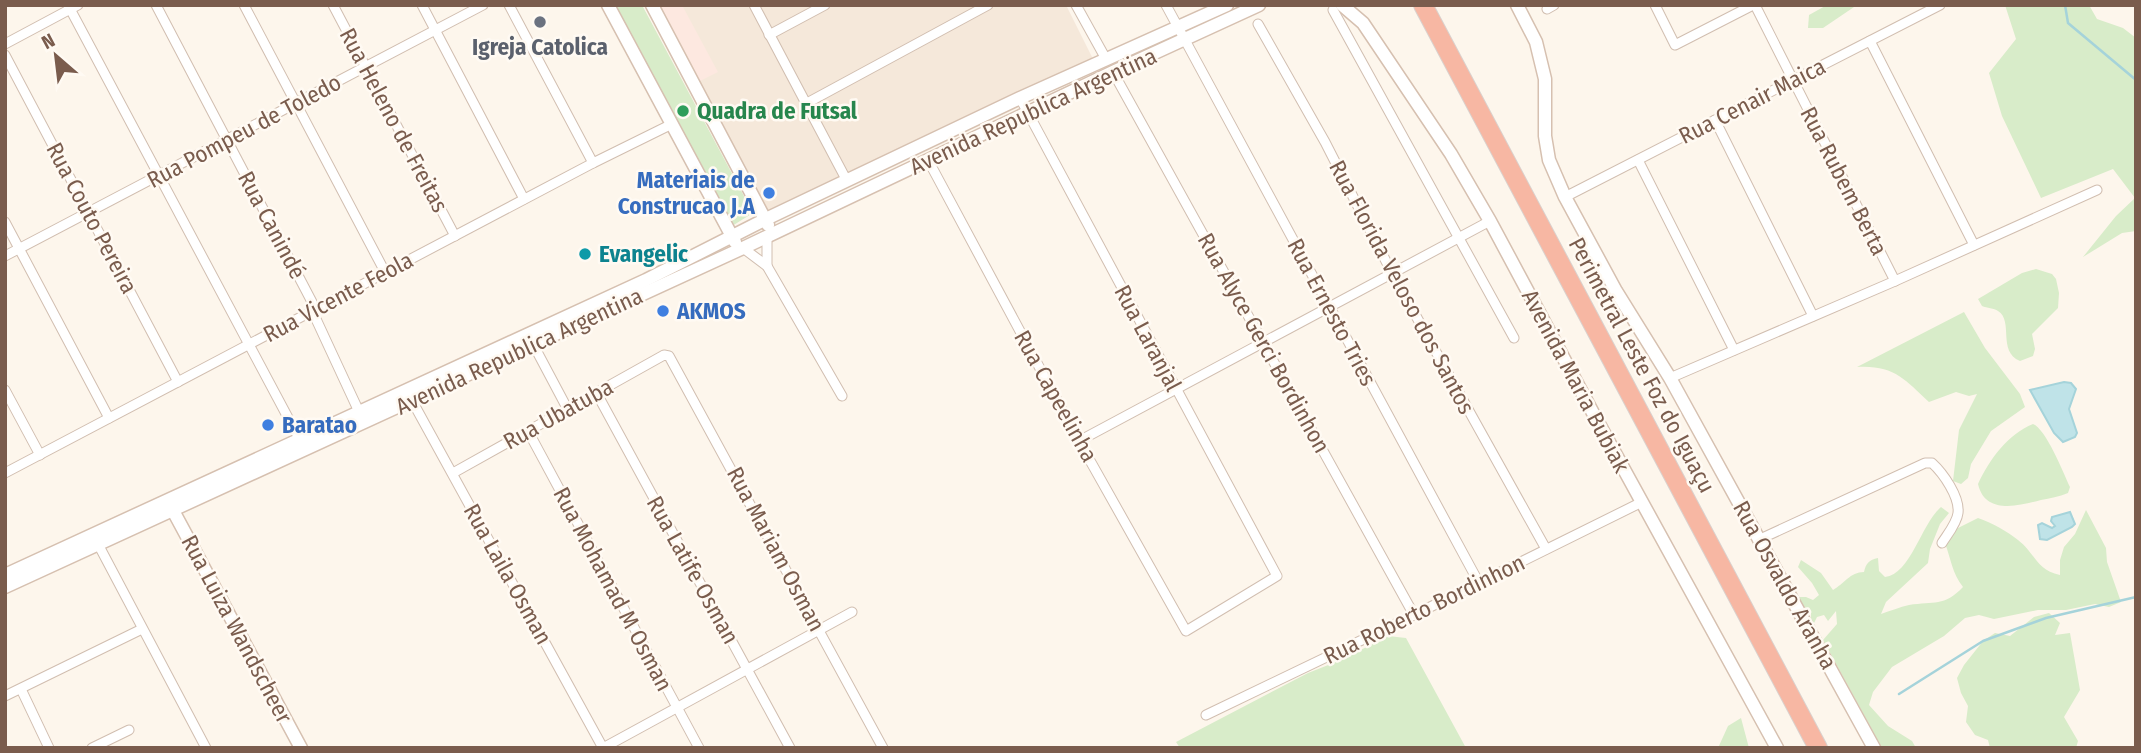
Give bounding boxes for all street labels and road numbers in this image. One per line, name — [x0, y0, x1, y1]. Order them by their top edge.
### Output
street label: Rua Heleno de Freitas — [334, 23, 454, 217]
street label: Avenida Republica Argentina — [905, 41, 1161, 181]
street label: Rua Cenair Maica — [1674, 52, 1830, 150]
street label: Rua Pompeu de Toledo — [142, 68, 346, 194]
street label: Rua Rubem Berta — [1795, 102, 1893, 260]
street label: Rua Couto Pereira — [40, 138, 144, 298]
street label: Rua Florida Veloso dos Santos — [1323, 155, 1481, 419]
street label: Rua Canindé — [232, 166, 312, 284]
street label: Rua Alyce Gerci Bordinhon — [1192, 228, 1336, 458]
street label: Perimetral Leste Foz do Iguaçu — [1563, 233, 1721, 497]
street label: Rua Ernesto Tries — [1281, 234, 1383, 391]
street label: Rua Vicente Feola — [258, 246, 418, 348]
street label: Rua Laranjal — [1108, 280, 1188, 396]
street label: Avenida Republica Argentina — [391, 281, 647, 421]
street label: Avenida Maria Bubiak — [1516, 285, 1636, 478]
street label: Rua Capeelinha — [1008, 325, 1104, 467]
street label: Rua Ubatuba — [498, 372, 618, 456]
street label: Rua Mariam Osman — [721, 462, 831, 636]
street label: Rua Mohamad M Osman — [547, 482, 679, 696]
street label: Rua Latife Osman — [641, 491, 745, 649]
street label: Rua Osvaldo Aranha — [1727, 496, 1843, 674]
street label: Rua Laila Osman — [458, 499, 558, 649]
street label: Rua Luiza Wandscheer — [176, 530, 298, 728]
street label: Rua Roberto Bordinhon — [1319, 548, 1529, 670]

